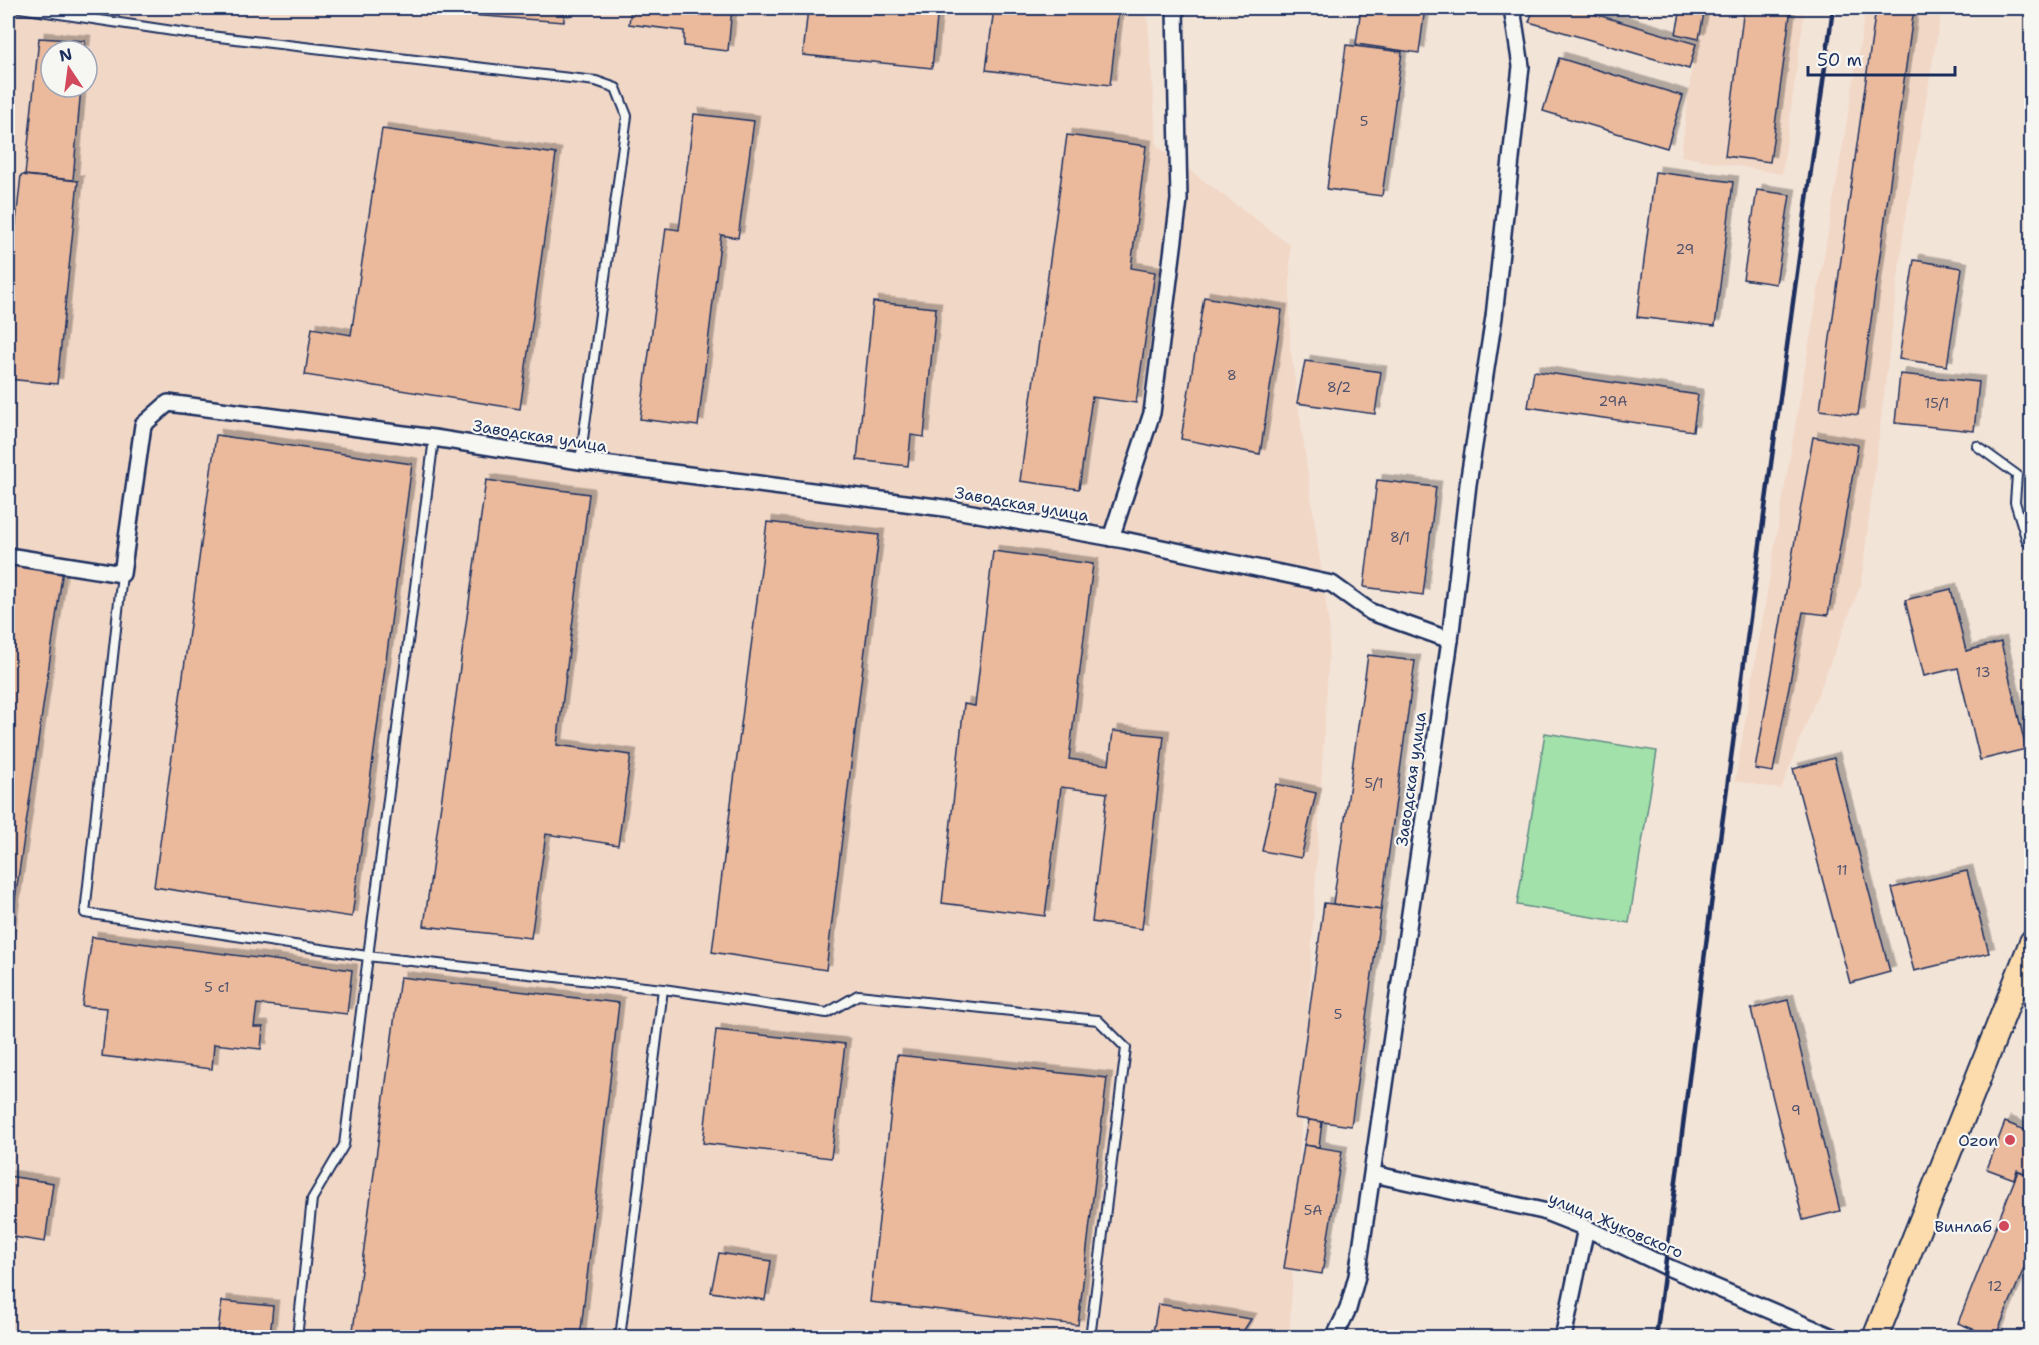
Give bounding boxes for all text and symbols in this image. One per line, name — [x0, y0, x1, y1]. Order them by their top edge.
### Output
north arrow — [39, 39, 99, 99]
scale bar — [1808, 39, 1955, 77]
text: N — [57, 43, 74, 67]
text: 50 m — [1817, 48, 1862, 72]
house number: 5 — [1360, 112, 1368, 130]
house number: 29 — [1676, 240, 1694, 258]
house number: 8 — [1227, 366, 1237, 384]
house number: 8/2 — [1327, 378, 1351, 396]
house number: 29А — [1598, 392, 1628, 410]
house number: 15/1 — [1925, 394, 1949, 412]
street label: Заводская улица — [471, 415, 609, 457]
street label: Заводская улица — [953, 482, 1091, 526]
house number: 8/1 — [1390, 528, 1410, 546]
house number: 13 — [1976, 663, 1990, 681]
street label: Заводская улица — [1391, 710, 1431, 848]
house number: 5/1 — [1364, 774, 1384, 792]
house number: 11 — [1836, 861, 1848, 879]
house number: 5 с1 — [204, 978, 230, 996]
house number: 5 — [1334, 1005, 1342, 1023]
house number: 9 — [1791, 1101, 1801, 1119]
place label: Ozon — [1958, 1130, 1998, 1151]
marker: Ozon — [2003, 1133, 2017, 1147]
street label: улица Жуковского — [1545, 1187, 1687, 1263]
house number: 5А — [1304, 1201, 1322, 1219]
place label: Винлаб — [1935, 1216, 1992, 1237]
marker: Винлаб — [1997, 1219, 2011, 1233]
house number: 12 — [1988, 1277, 2002, 1295]

